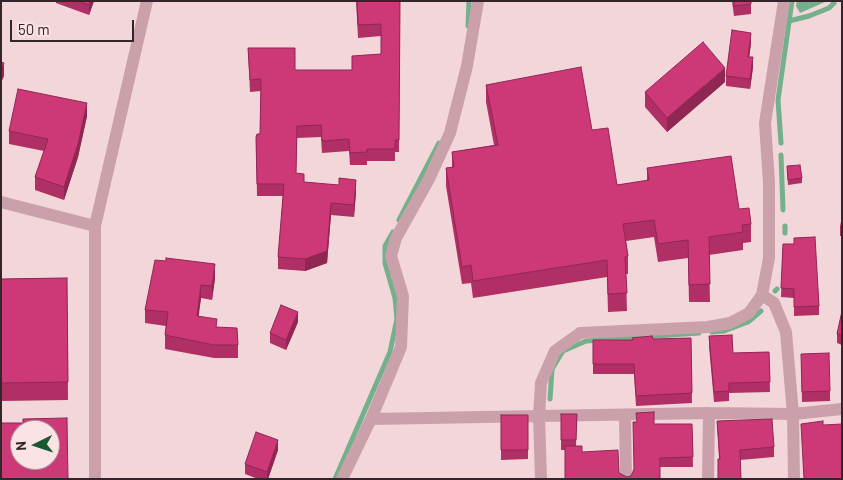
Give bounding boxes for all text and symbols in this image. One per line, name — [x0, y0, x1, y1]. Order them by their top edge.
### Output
scale bar — [12, 10, 136, 42]
text: 50 m — [18, 20, 50, 38]
north arrow — [10, 420, 60, 470]
text: N — [12, 441, 29, 451]

